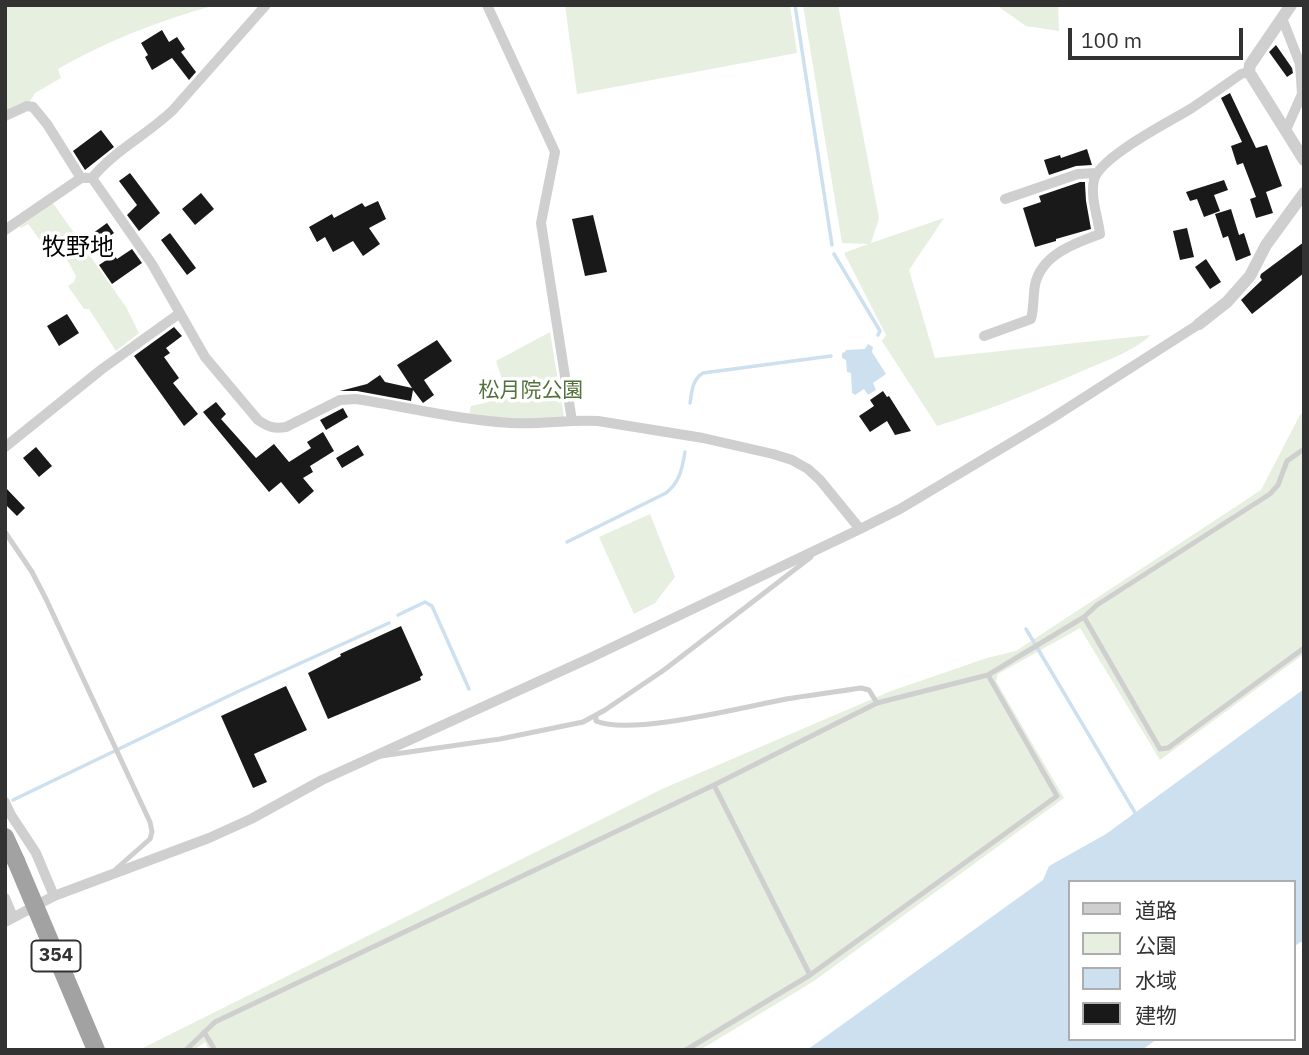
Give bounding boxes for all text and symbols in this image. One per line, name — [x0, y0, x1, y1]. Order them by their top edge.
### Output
scale bar — [1071, 14, 1246, 58]
text: 100 m — [1081, 26, 1142, 54]
district label: 牧野地 — [42, 234, 114, 262]
park label: 松月院公園 — [479, 378, 583, 404]
legend — [1068, 880, 1295, 1041]
text: 道路 — [1135, 896, 1177, 924]
text: 公園 — [1135, 931, 1177, 959]
road number: 354 — [32, 940, 80, 972]
text: 水域 — [1135, 966, 1177, 994]
text: 建物 — [1135, 1001, 1177, 1029]

